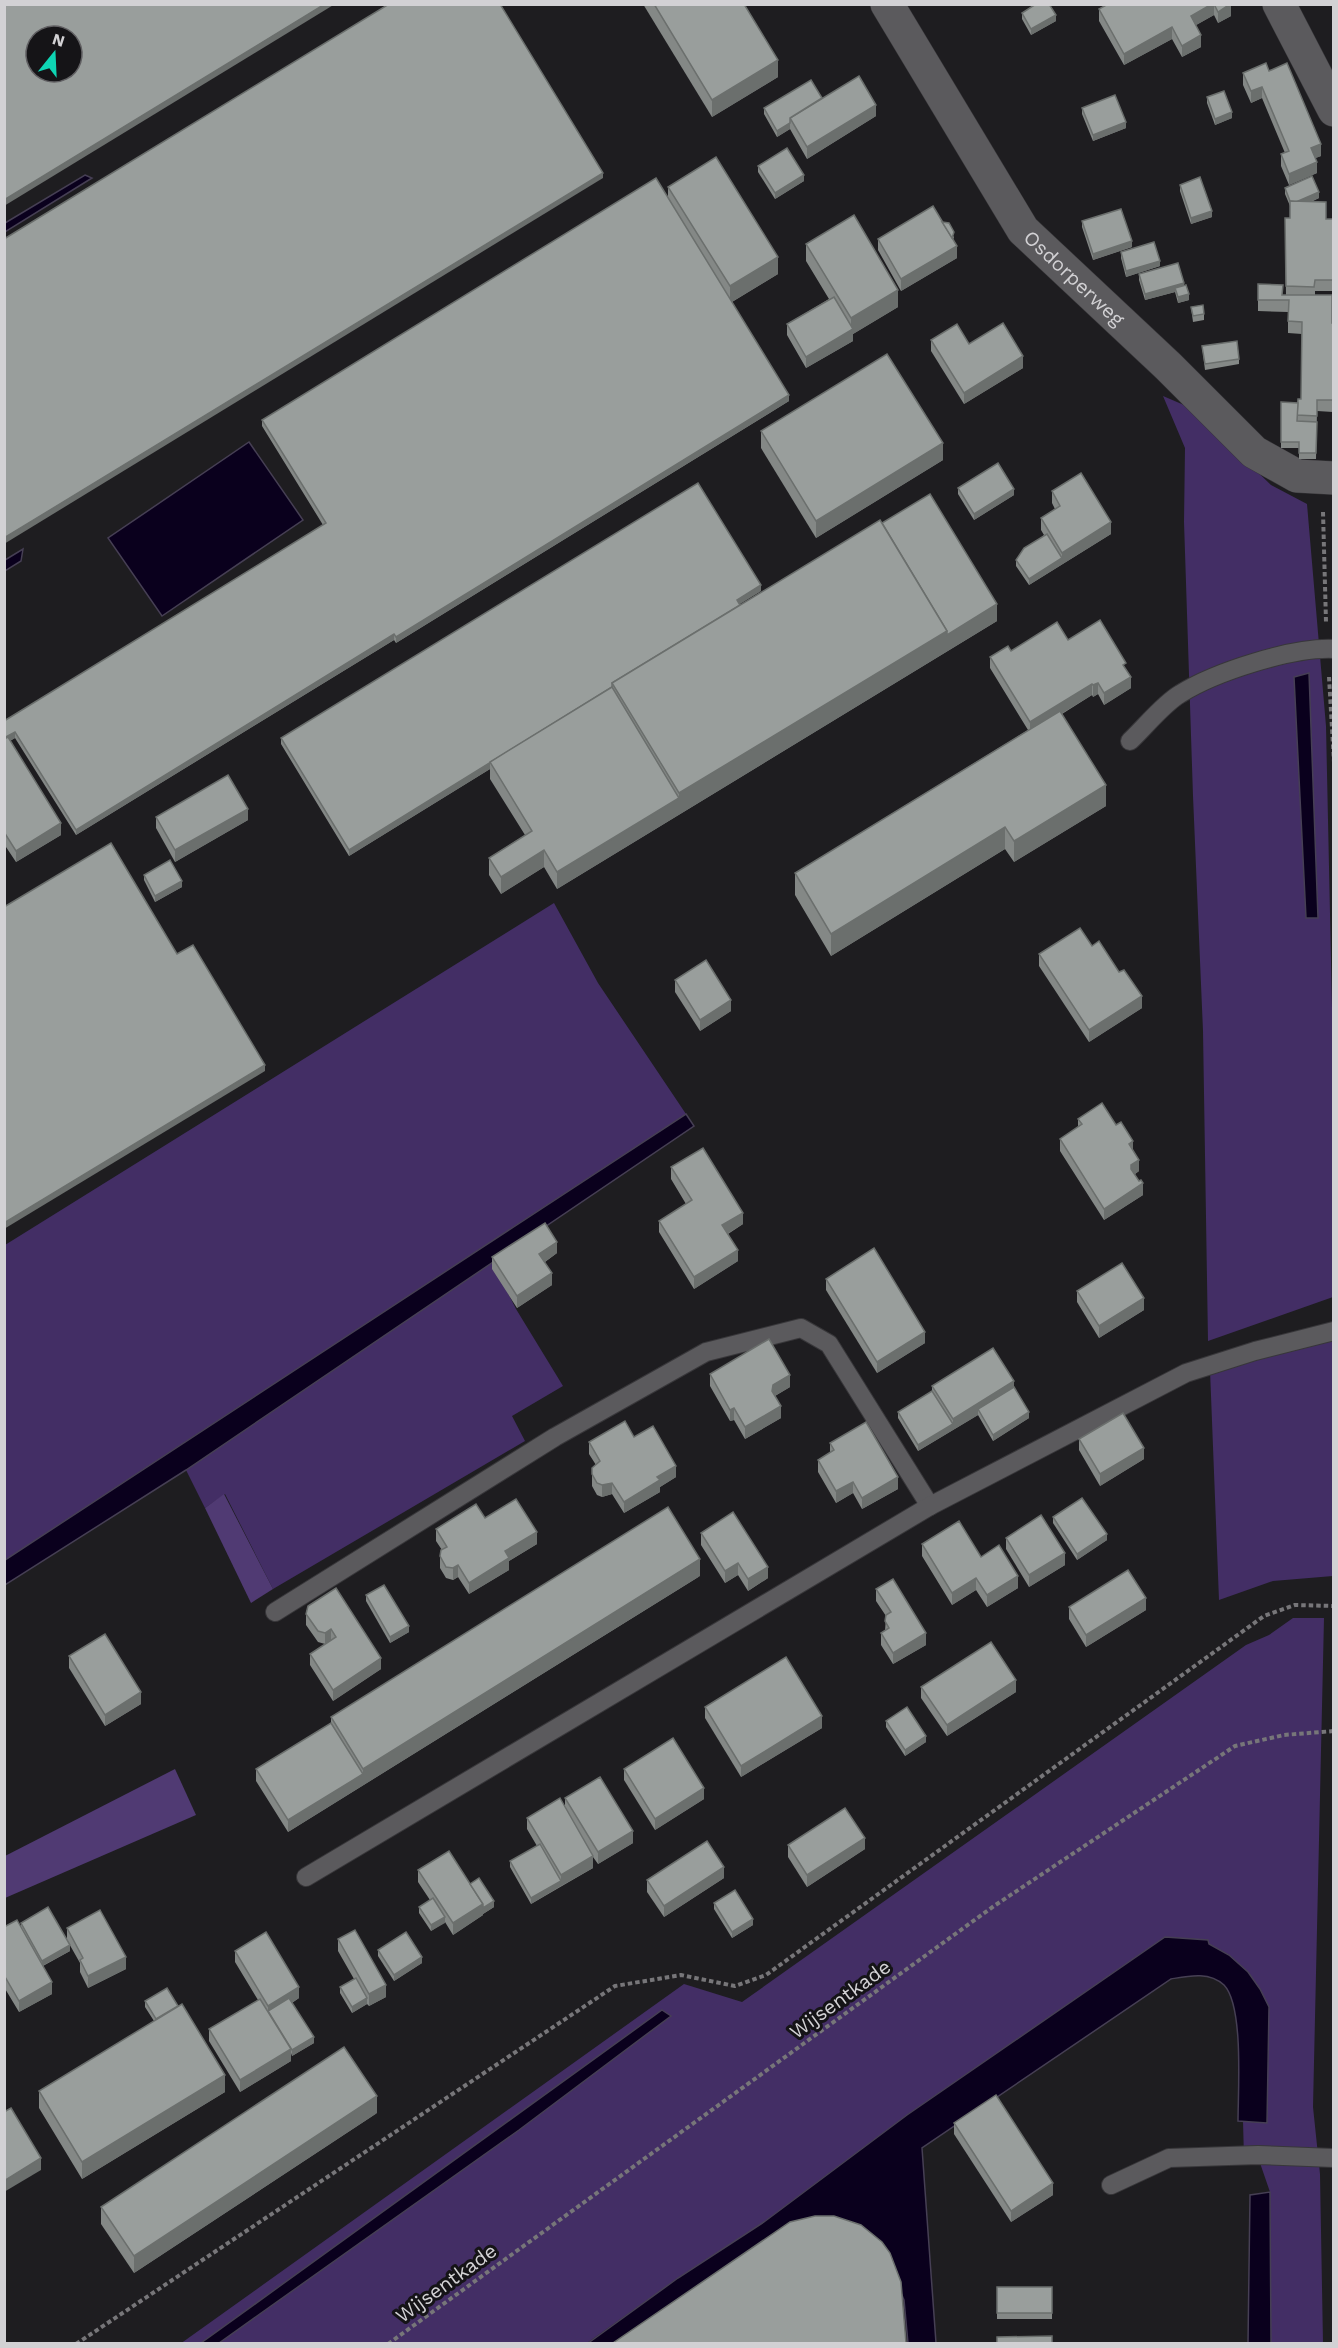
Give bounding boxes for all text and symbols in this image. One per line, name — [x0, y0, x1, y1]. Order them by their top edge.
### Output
north arrow — [24, 24, 84, 84]
text: N — [50, 29, 67, 51]
street label: Osdorperweg — [1019, 225, 1130, 331]
street label: Wijsentkade — [785, 1954, 895, 2044]
street label: Wijsentkade — [391, 2238, 501, 2328]

